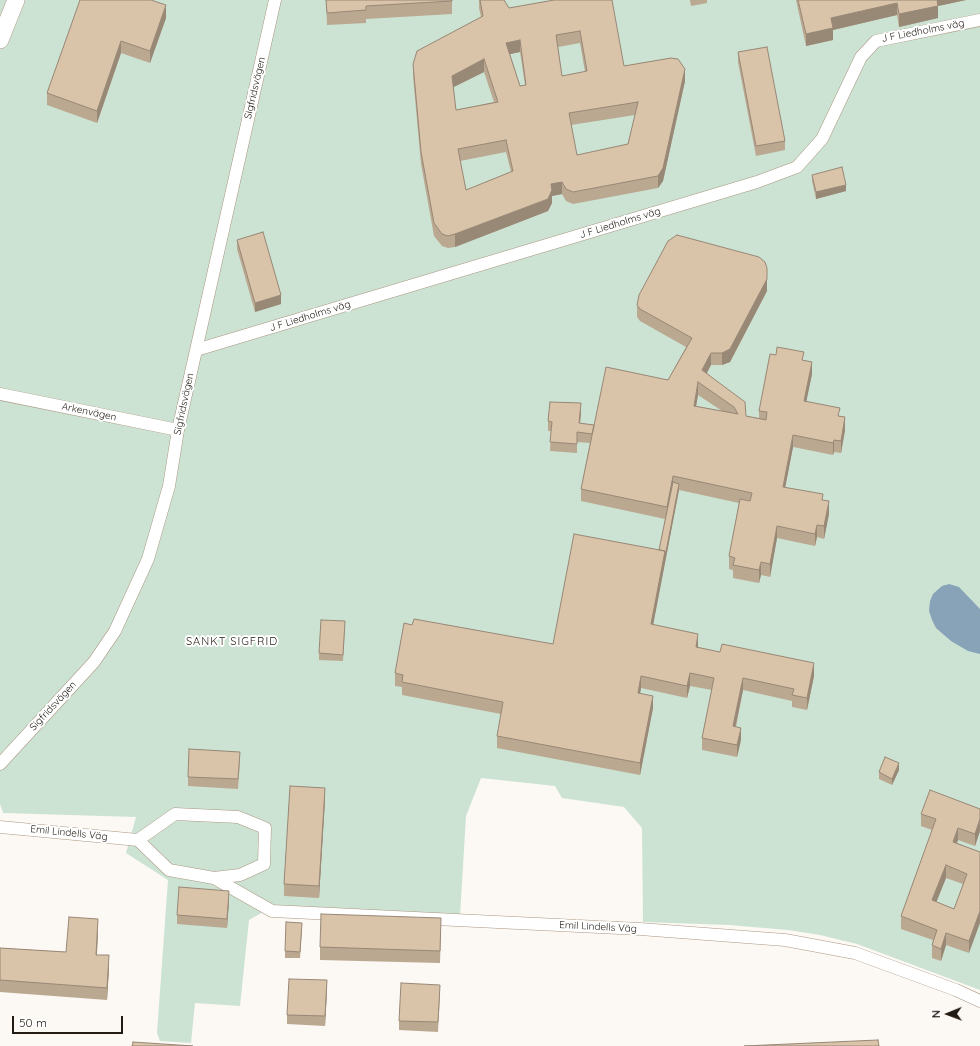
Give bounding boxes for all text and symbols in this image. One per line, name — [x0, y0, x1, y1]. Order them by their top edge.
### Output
street label: J F Liedholms väg — [881, 17, 965, 45]
street label: Sigfridsvägen — [242, 56, 268, 120]
street label: J F Liedholms väg — [578, 205, 662, 241]
street label: J F Liedholms väg — [268, 298, 352, 334]
street label: Sigfridsvägen — [172, 372, 196, 436]
street label: Arkenvägen — [61, 400, 117, 424]
district label: SANKT SIGFRID — [186, 635, 278, 649]
street label: Sigfridsvägen — [27, 679, 79, 733]
street label: Emil Lindells Väg — [30, 823, 108, 843]
street label: Emil Lindells Väg — [559, 919, 637, 935]
north arrow — [928, 994, 968, 1034]
scale bar — [14, 1008, 125, 1034]
text: N — [929, 1010, 943, 1018]
text: 50 m — [19, 1015, 47, 1030]

